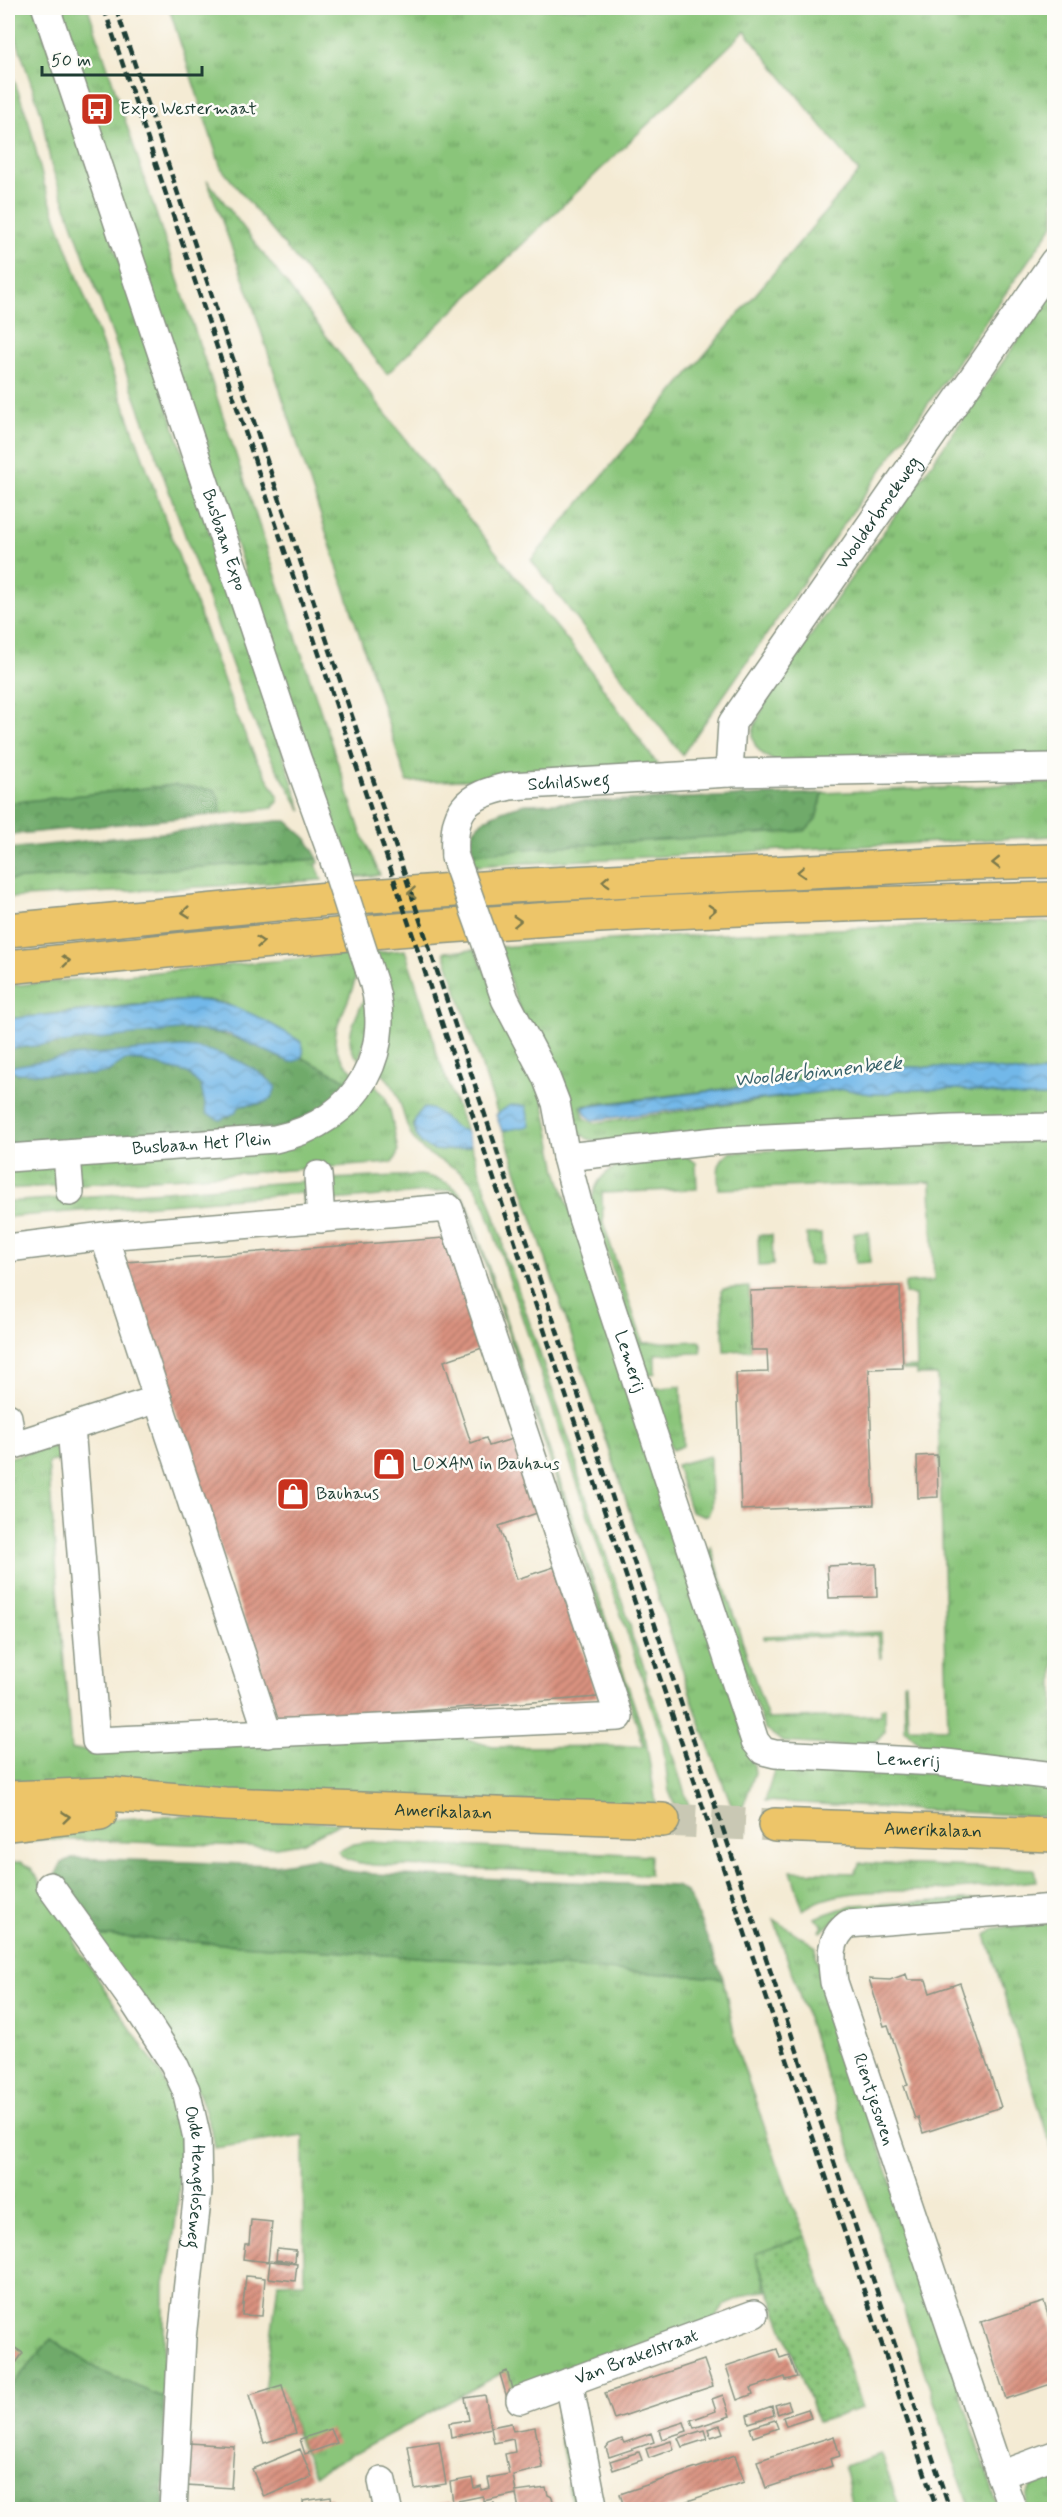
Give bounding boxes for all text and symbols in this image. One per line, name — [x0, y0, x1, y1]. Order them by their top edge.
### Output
scale bar — [42, 39, 202, 77]
text: 50 m — [51, 49, 91, 73]
bus stop icon: Expo Westermaat — [79, 91, 115, 127]
place label: Expo Westermaat — [120, 97, 257, 121]
street label: Woolderbroekweg — [830, 452, 927, 574]
street label: Busbaan Expo — [196, 486, 252, 594]
street label: Schildsweg — [527, 768, 611, 797]
one-way arrow — [992, 856, 1001, 869]
one-way arrow — [797, 865, 806, 878]
one-way arrow — [602, 875, 611, 888]
one-way arrow — [407, 886, 416, 899]
one-way arrow — [707, 904, 716, 917]
one-way arrow — [182, 905, 191, 918]
one-way arrow — [512, 915, 521, 928]
one-way arrow — [255, 936, 264, 949]
one-way arrow — [61, 955, 70, 968]
water label: Woolderbinnenbeek — [733, 1050, 905, 1094]
street label: Busbaan Het Plein — [131, 1127, 272, 1161]
street label: Lemerij — [608, 1328, 651, 1396]
shop icon: LOXAM in Bauhaus — [371, 1446, 407, 1482]
place label: LOXAM in Bauhaus — [412, 1452, 560, 1476]
shop icon: Bauhaus — [275, 1476, 311, 1512]
place label: Bauhaus — [316, 1482, 379, 1506]
street label: Lemerij — [876, 1747, 941, 1774]
street label: Amerikalaan — [394, 1798, 493, 1826]
one-way arrow — [61, 1811, 70, 1824]
street label: Amerikalaan — [883, 1817, 982, 1844]
street label: Rientjesoven — [847, 2050, 900, 2149]
street label: Oude Hengeloseweg — [178, 2103, 210, 2250]
street label: Van Brakelstraat — [571, 2323, 702, 2391]

